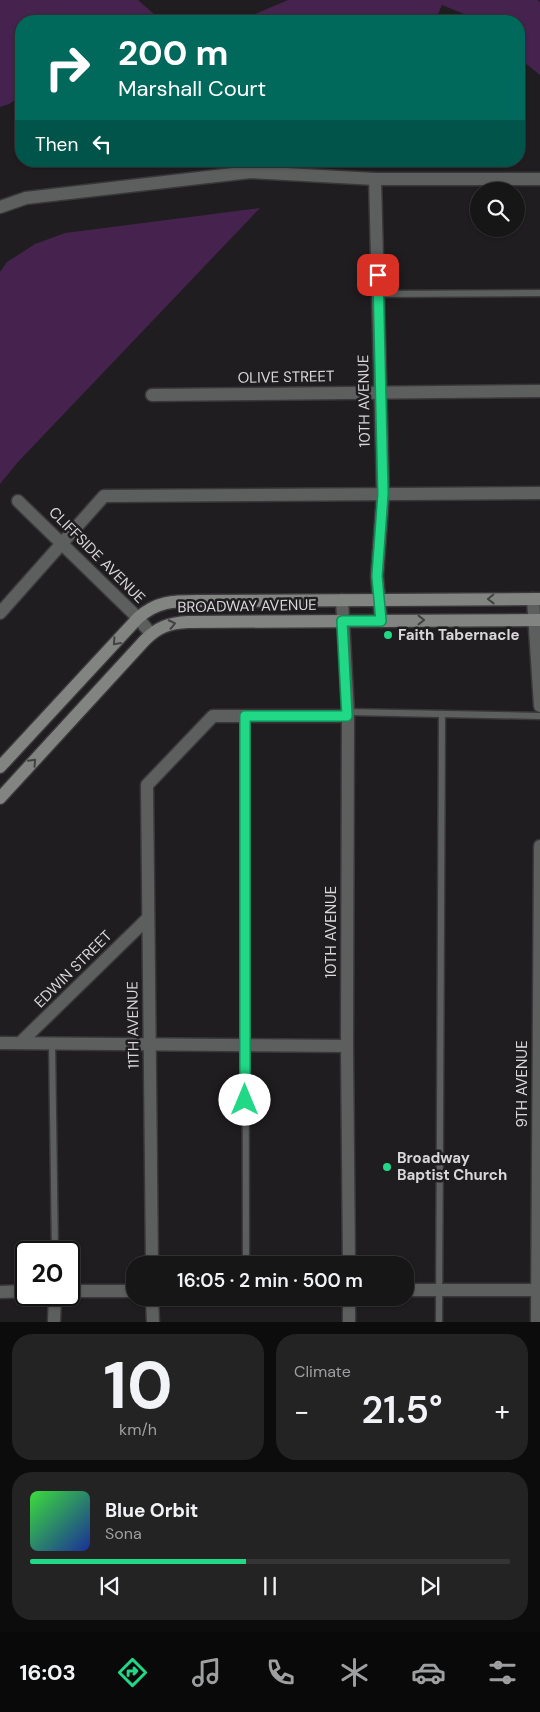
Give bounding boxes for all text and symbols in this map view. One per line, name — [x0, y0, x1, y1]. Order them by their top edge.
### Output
text: 200 m — [118, 30, 229, 76]
icon: right — [35, 35, 100, 100]
text: Marshall Court — [118, 74, 266, 103]
icon: left — [88, 130, 116, 158]
text: Then — [35, 132, 78, 157]
map controls — [470, 182, 525, 237]
button: search — [470, 182, 525, 237]
pin — [357, 254, 399, 296]
icon: arrive — [364, 261, 392, 289]
street label: 10TH AVENUE — [353, 354, 375, 448]
street label: OLIVE STREET — [237, 366, 335, 388]
street label: CLIFFSIDE AVENUE — [44, 502, 150, 608]
one-way arrow — [487, 594, 495, 604]
street label: BROADWAY AVENUE — [177, 595, 317, 617]
one-way arrow — [418, 615, 426, 626]
one-way arrow — [167, 619, 176, 630]
place label: Faith Tabernacle — [398, 625, 520, 645]
marker: Faith Tabernacle — [382, 629, 394, 641]
one-way arrow — [113, 636, 122, 645]
one-way arrow — [27, 759, 36, 768]
street label: 10TH AVENUE — [321, 886, 341, 978]
street label: EDWIN STREET — [30, 926, 116, 1012]
street label: 11TH AVENUE — [122, 981, 144, 1069]
street label: 9TH AVENUE — [512, 1040, 532, 1128]
position arrow — [218, 1073, 270, 1125]
place label: Broadway Baptist Church — [397, 1148, 507, 1185]
marker: Broadway Baptist Church — [381, 1161, 393, 1173]
speed limit sign: 20 — [15, 1241, 80, 1306]
text: 16:05 · 2 min · 500 m — [177, 1268, 363, 1293]
text: 10 — [103, 1344, 173, 1428]
text: Climate — [294, 1361, 351, 1382]
text: 21.5° — [361, 1385, 443, 1435]
text: − — [294, 1393, 309, 1430]
text: + — [495, 1393, 510, 1430]
text: km/h — [119, 1419, 157, 1440]
text: Blue Orbit — [105, 1498, 198, 1523]
text: Sona — [105, 1523, 142, 1544]
icon: previous — [96, 1572, 124, 1600]
icon: pause — [256, 1572, 284, 1600]
icon: next — [416, 1572, 444, 1600]
icon: directions — [115, 1655, 150, 1690]
icon: music — [189, 1655, 224, 1690]
icon: phone — [263, 1655, 298, 1690]
icon: climate — [337, 1655, 372, 1690]
icon: car — [411, 1655, 446, 1690]
icon: filters — [485, 1655, 520, 1690]
text: 16:03 — [20, 1658, 76, 1687]

